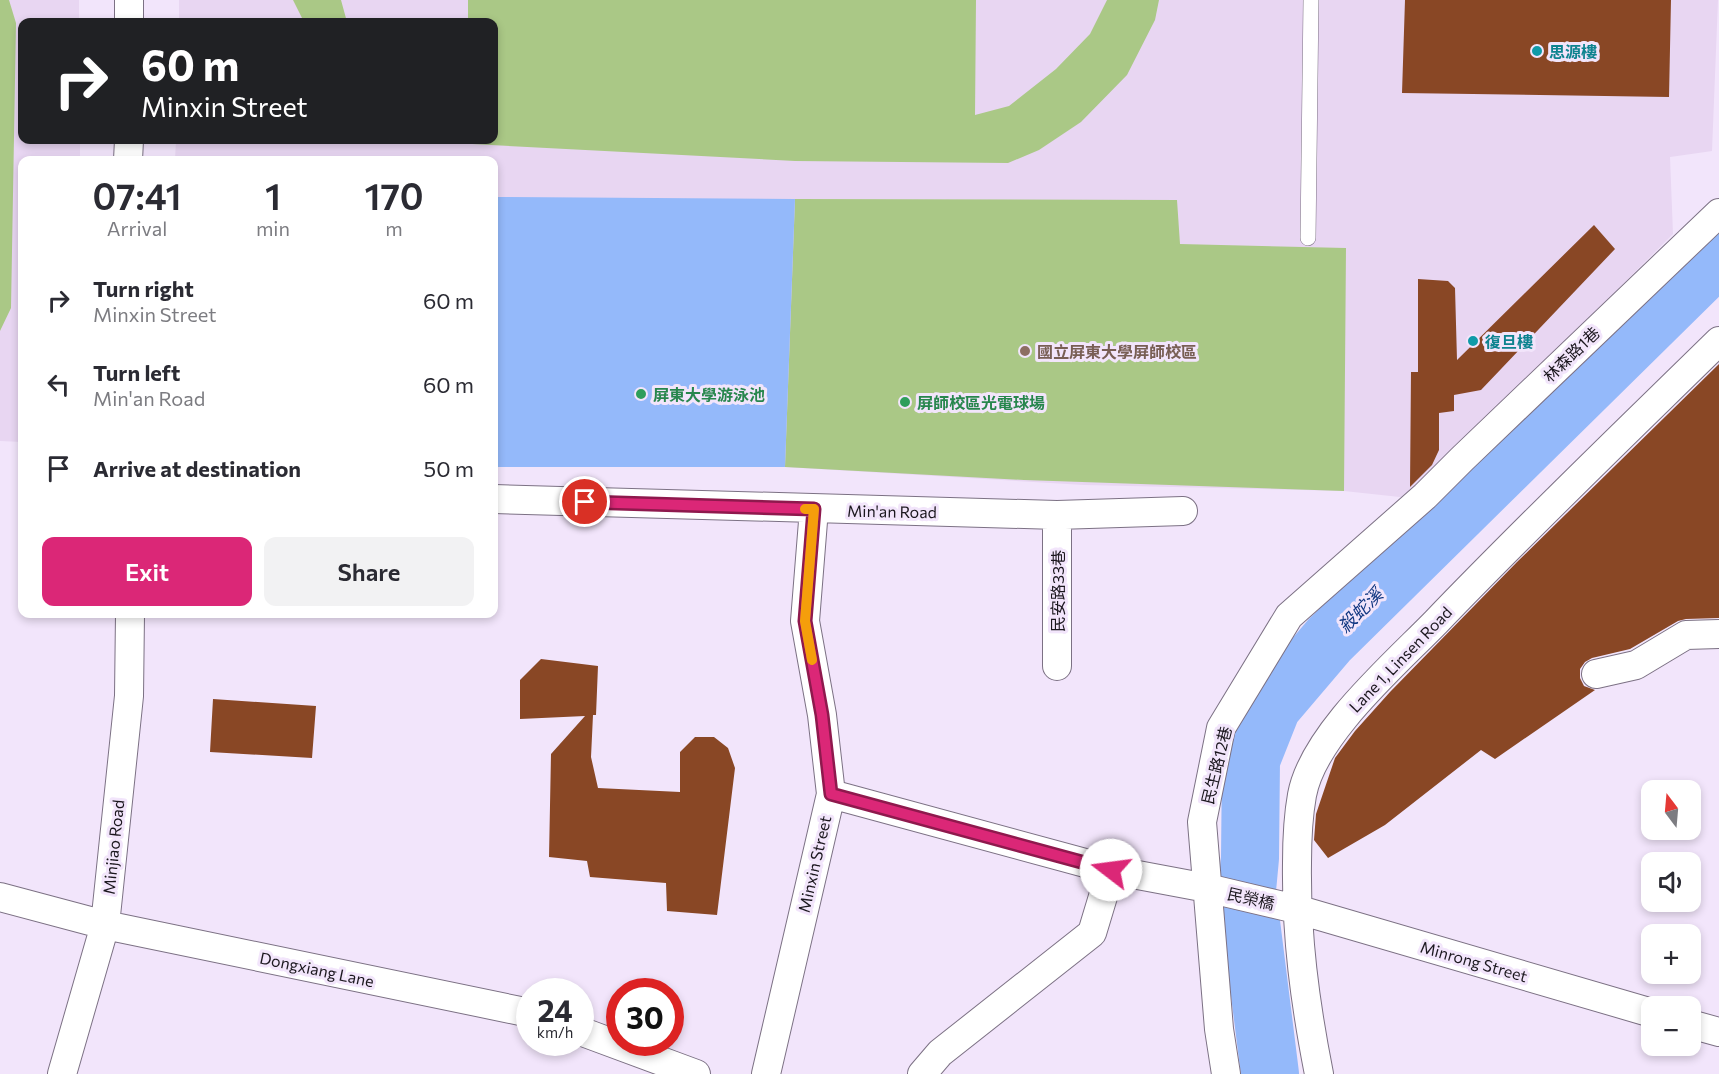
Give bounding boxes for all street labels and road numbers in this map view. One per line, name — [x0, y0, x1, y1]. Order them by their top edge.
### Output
street label: 林森路1巷 — [1539, 323, 1603, 385]
street label: Min'an Road — [847, 501, 937, 521]
street label: 民安路33巷 — [1048, 550, 1067, 632]
street label: Lane 1, Linsen Road — [1345, 602, 1455, 716]
street label: 民生路12巷 — [1197, 724, 1235, 806]
street label: Minjiao Road — [99, 799, 127, 895]
street label: Minxin Street — [794, 813, 834, 914]
street label: 民榮橋 — [1225, 883, 1277, 913]
street label: Minrong Street — [1418, 937, 1530, 985]
street label: Dongxiang Lane — [258, 948, 376, 990]

